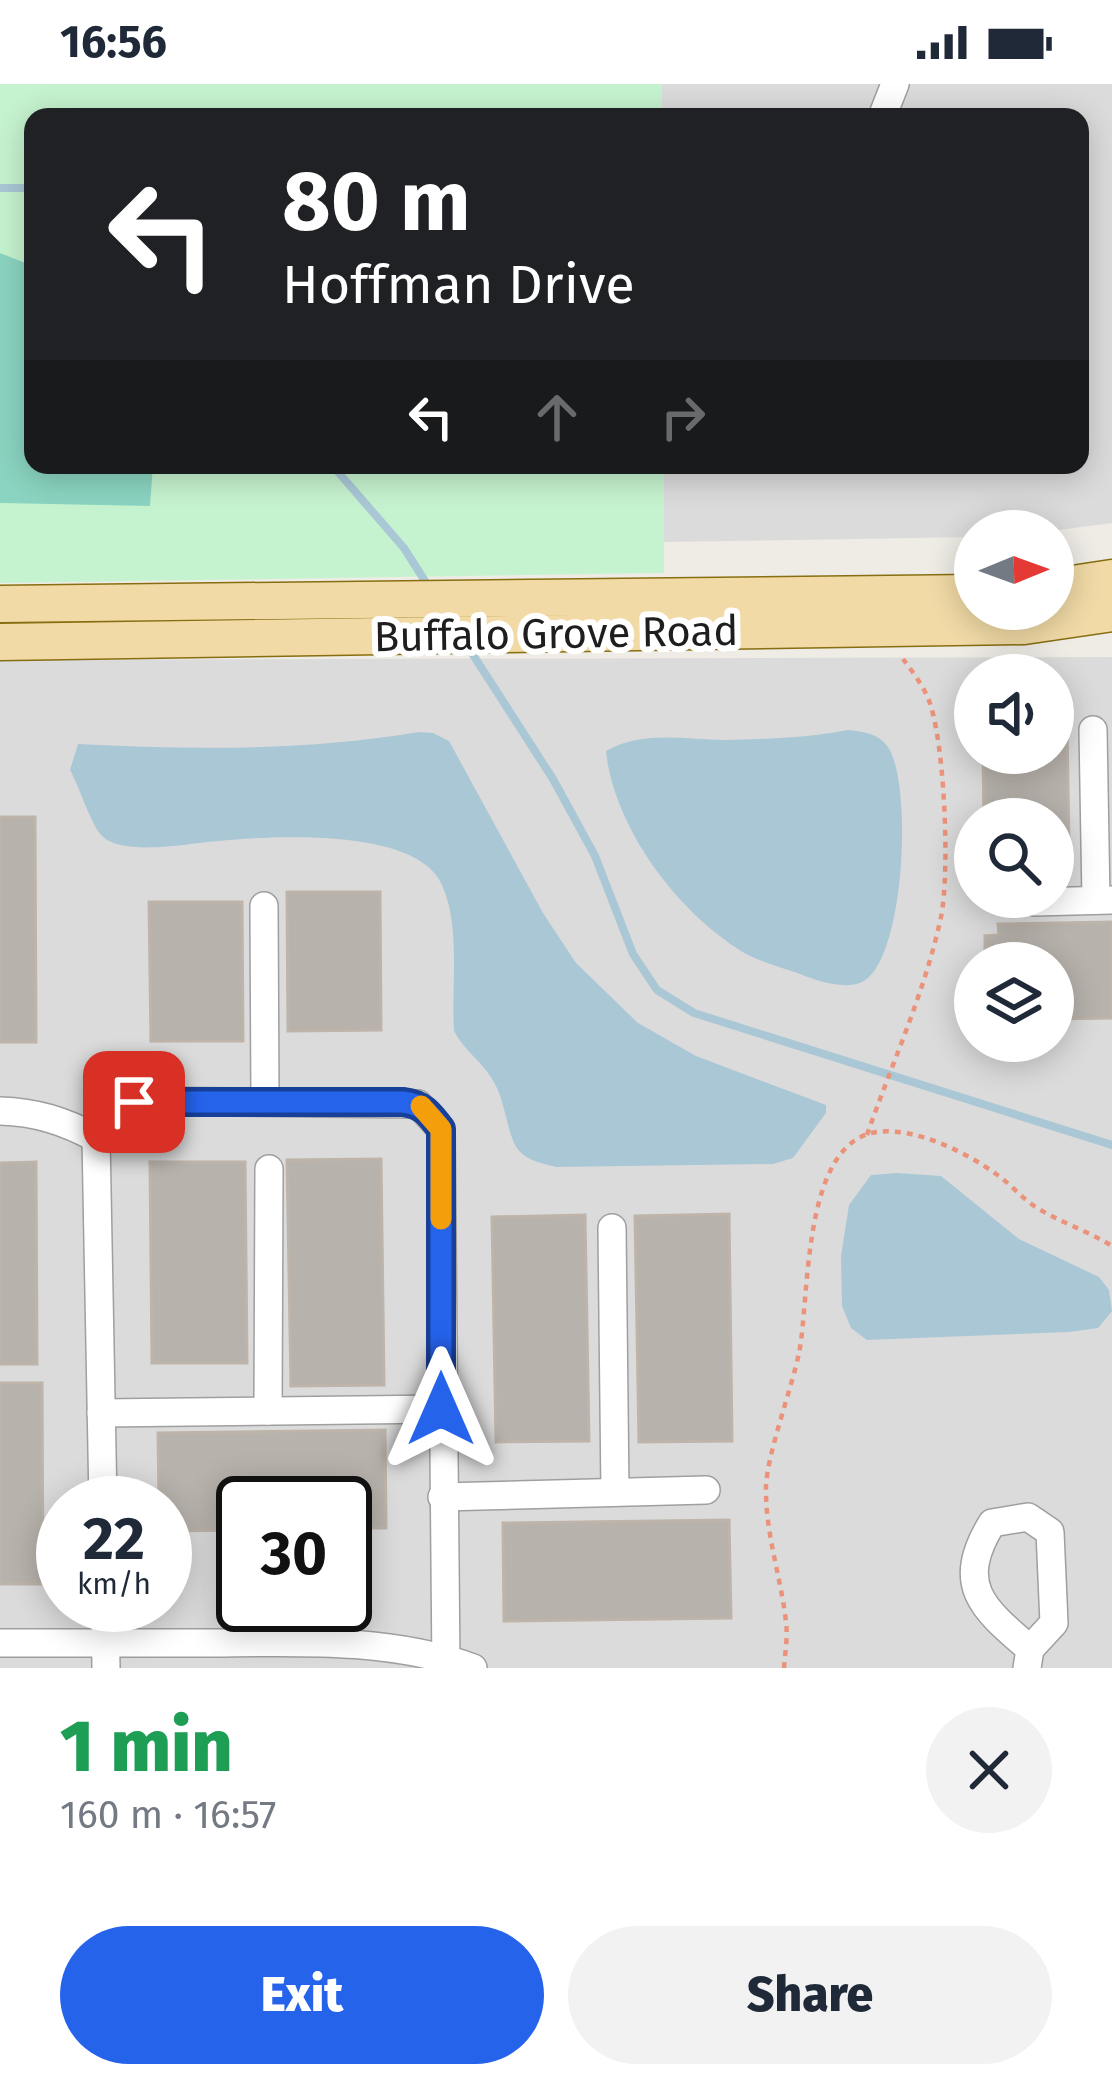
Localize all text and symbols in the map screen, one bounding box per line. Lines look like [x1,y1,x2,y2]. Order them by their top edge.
text: 16:56 [60,15,167,69]
text: 80 m [282,151,471,252]
icon: left [84,156,240,312]
text: Hoffman Drive [282,253,635,317]
icon: left [398,384,464,450]
icon: ahead [524,384,590,450]
icon: right [650,384,716,450]
north arrow [954,510,1074,630]
map controls [954,510,1074,1062]
street label: Buffalo Grove Road [373,606,739,662]
button: sound [954,654,1074,774]
button: search [954,798,1074,918]
button: layers [954,942,1074,1062]
pin [83,1051,185,1153]
icon: arrive [101,1069,167,1135]
position arrow [378,1346,504,1472]
speed limit sign: 30 [216,1476,372,1632]
text: 22 [83,1503,145,1575]
text: km/h [77,1566,151,1602]
text: 1 min [60,1704,233,1790]
button: close [926,1707,1052,1833]
text: 160 m · 16:57 [60,1792,276,1838]
button: Exit [60,1926,544,2064]
button: Share [568,1926,1052,2064]

